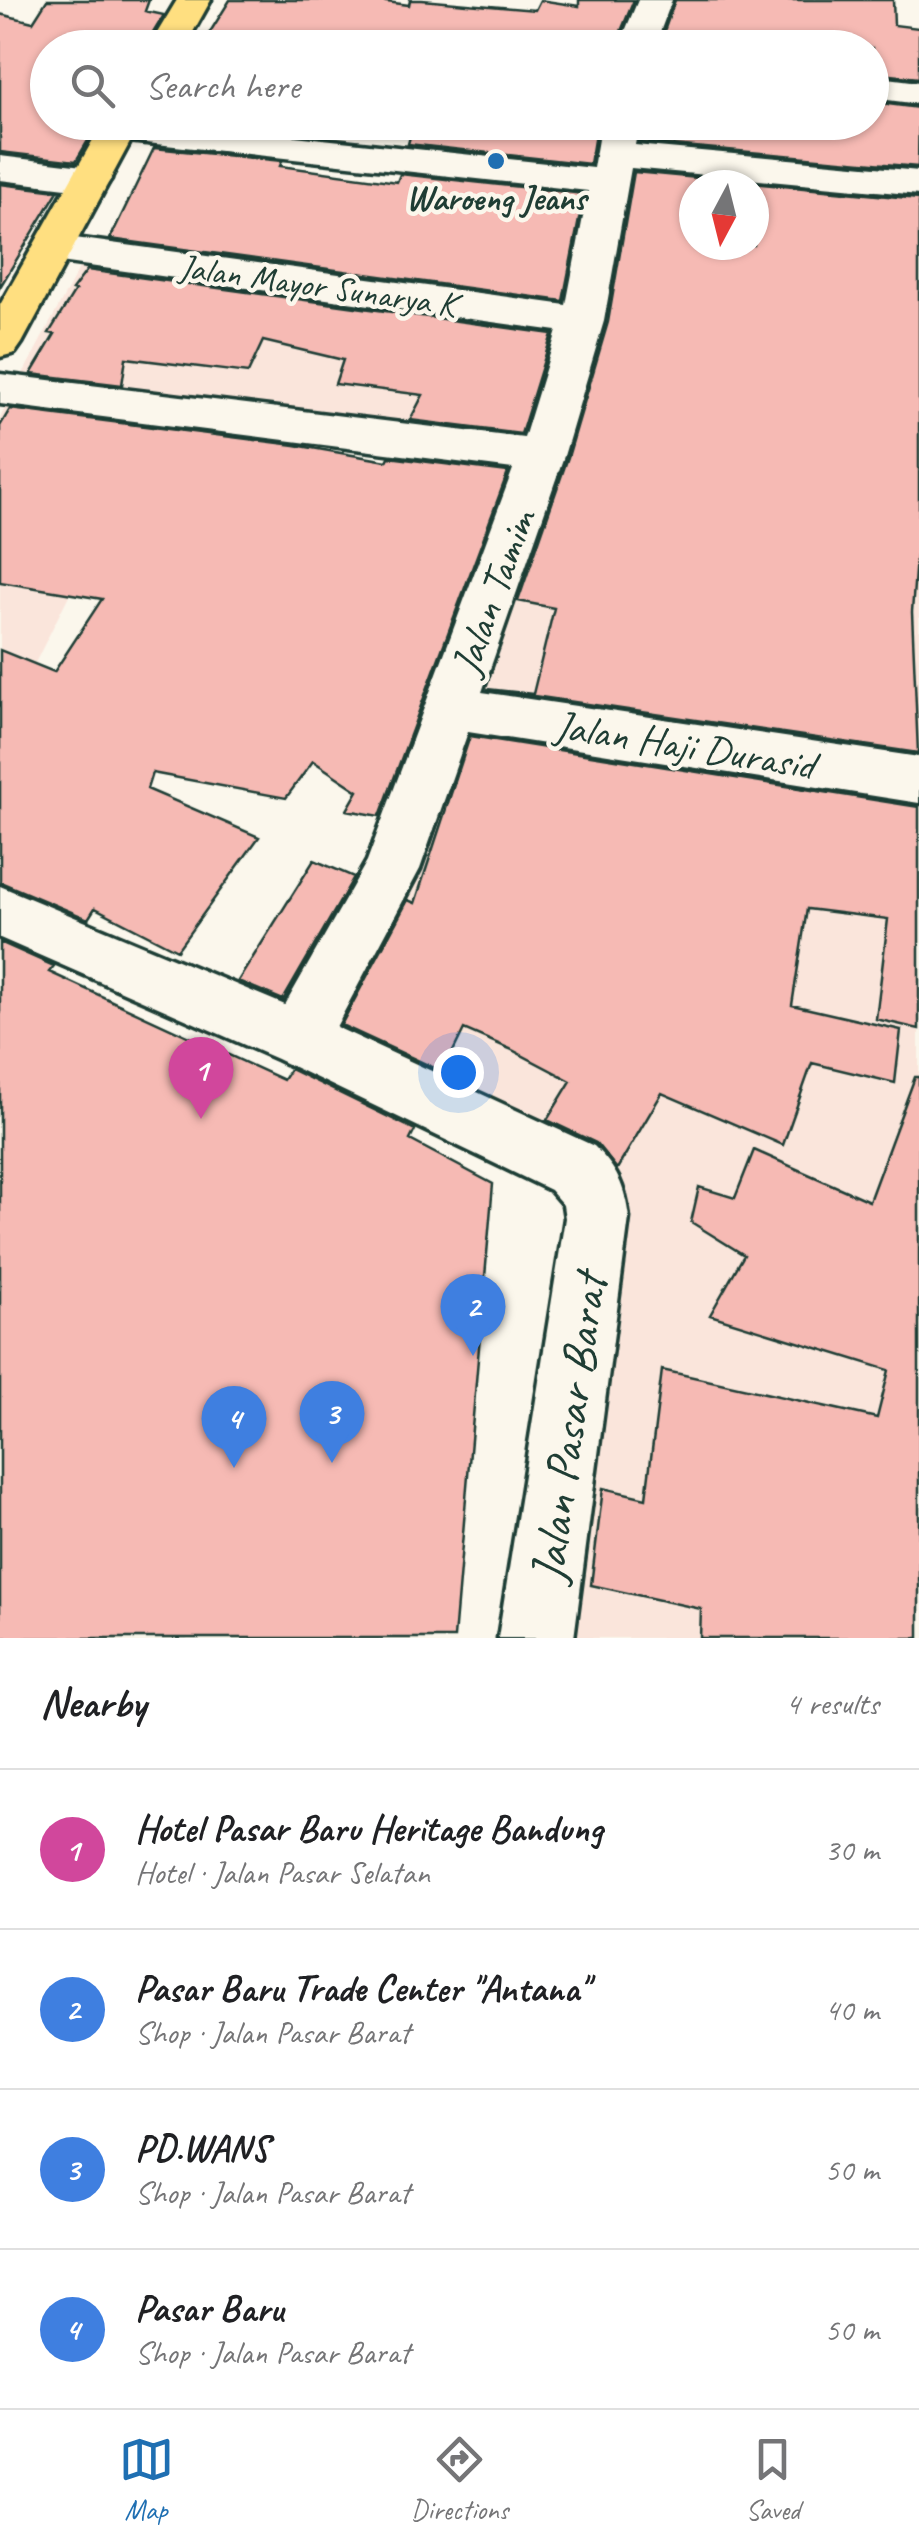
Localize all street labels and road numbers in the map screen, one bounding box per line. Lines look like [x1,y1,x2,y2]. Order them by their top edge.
street label: Jalan Mayor Sunarya K [175,244,466,328]
street label: Jalan Tamim [439,500,549,684]
street label: Jalan Haji Durasid [549,698,824,793]
street label: Jalan Pasar Barat [515,1263,622,1589]

